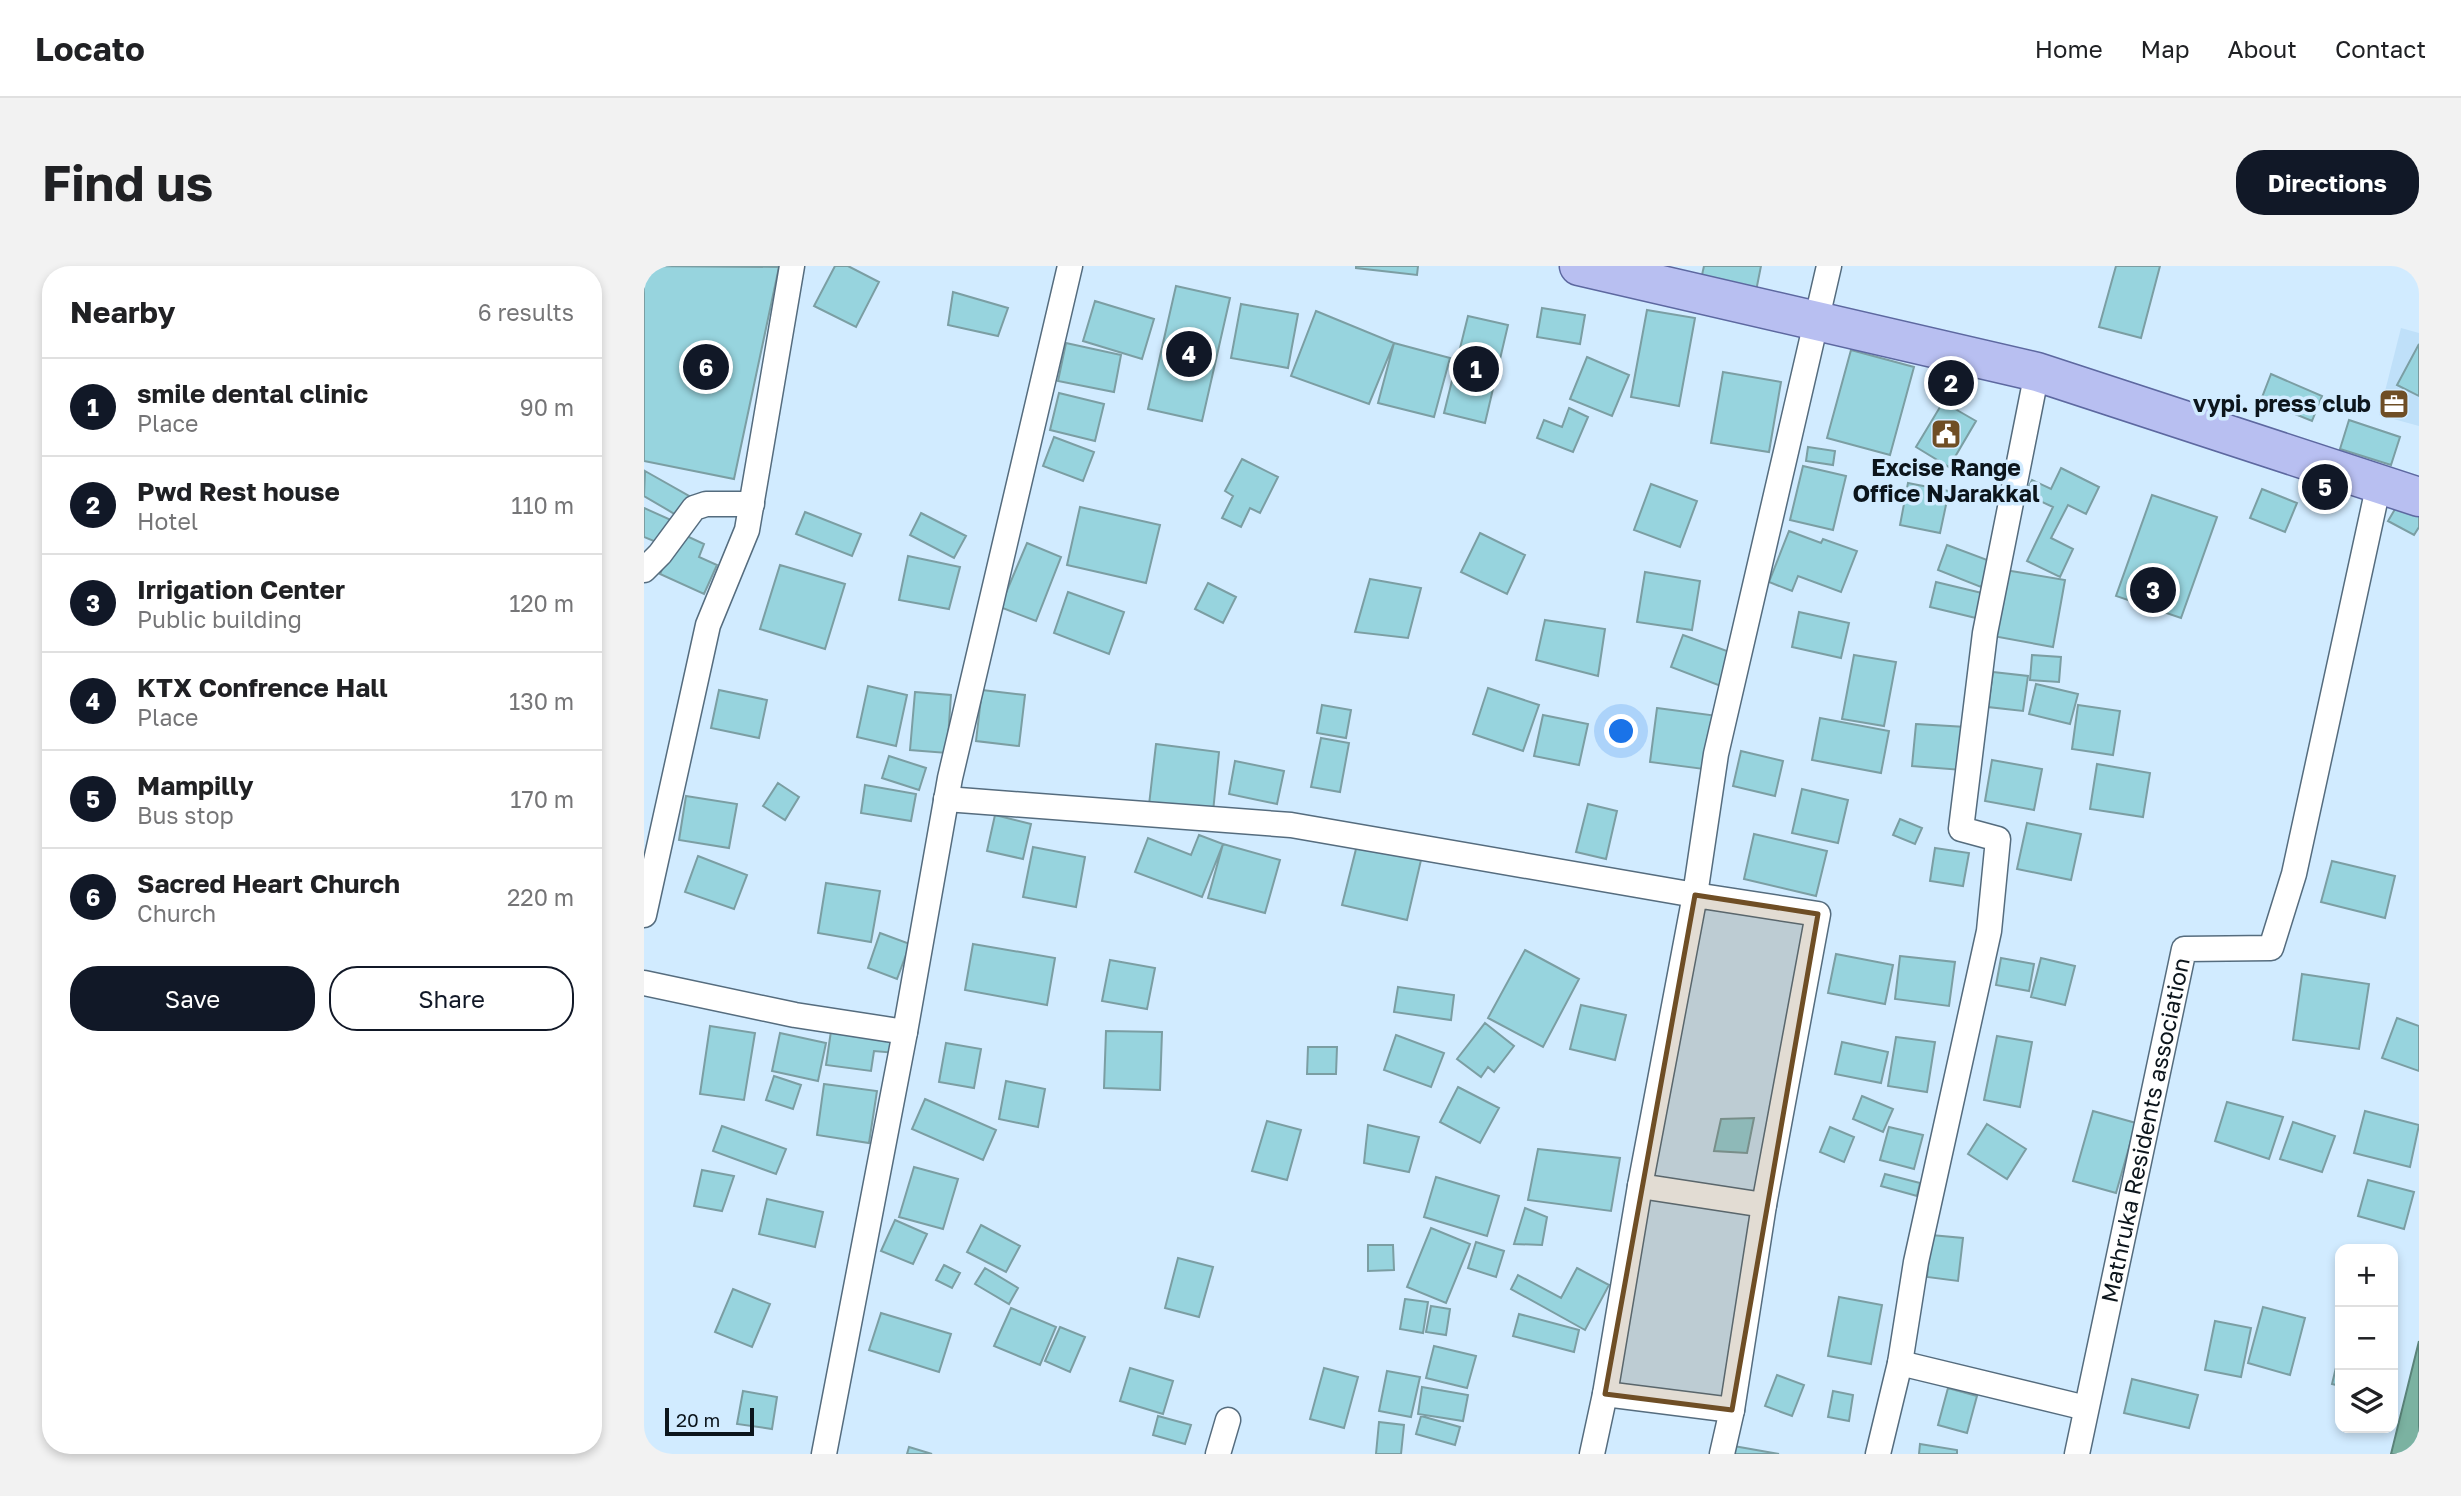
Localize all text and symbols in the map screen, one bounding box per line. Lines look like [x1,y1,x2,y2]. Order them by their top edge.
text: Locato [35,29,145,68]
text: Home [2035,34,2103,63]
text: Map [2141,34,2190,63]
text: About [2228,34,2297,63]
text: Contact [2335,34,2426,63]
button: Directions [2236,150,2419,215]
text: Find us [42,153,213,212]
text: Nearby [70,294,175,330]
text: 6 results [478,298,574,326]
pin: 4 [1166,328,1212,380]
pin: 6 [683,341,729,393]
pin: 1 [1453,343,1499,395]
pin: 2 [1928,357,1974,409]
text: smile dental clinic [137,378,368,409]
office icon: vypi. press club [2377,387,2411,421]
place label: vypi. press club [2193,389,2371,417]
text: 1 [87,393,99,421]
text: 90 m [520,393,574,421]
text: Place [137,409,198,437]
public building icon: Excise Range Office NJarakkal [1929,417,1963,451]
place label: Excise Range Office NJarakkal [1852,453,2040,507]
pin: 5 [2302,461,2348,513]
text: Pwd Rest house [137,476,340,507]
text: 2 [86,491,100,519]
text: 110 m [511,491,574,519]
text: Hotel [137,507,198,535]
pin: 3 [2130,564,2176,616]
text: Irrigation Center [137,574,345,605]
text: 3 [86,589,100,617]
text: 120 m [509,589,574,617]
text: Public building [137,605,302,633]
text: KTX Confrence Hall [137,672,388,703]
text: 4 [86,687,100,715]
text: 130 m [509,687,574,715]
text: Place [137,703,198,731]
your location [1604,714,1638,748]
text: Mampilly [137,770,254,801]
text: 5 [86,785,100,813]
text: 170 m [510,785,574,813]
text: Bus stop [137,801,234,829]
text: Sacred Heart Church [137,868,400,899]
text: 6 [86,883,100,911]
text: 220 m [507,883,574,911]
text: Church [137,899,216,927]
street label: Mathruka Residents association [2094,955,2195,1305]
button: Save [70,966,315,1031]
button: Share [329,966,574,1031]
map controls [2335,1244,2398,1433]
button: + [2335,1244,2398,1307]
button: − [2335,1307,2398,1370]
button: layers [2335,1370,2398,1433]
scale bar [665,1405,754,1437]
text: 20 m [676,1408,720,1431]

